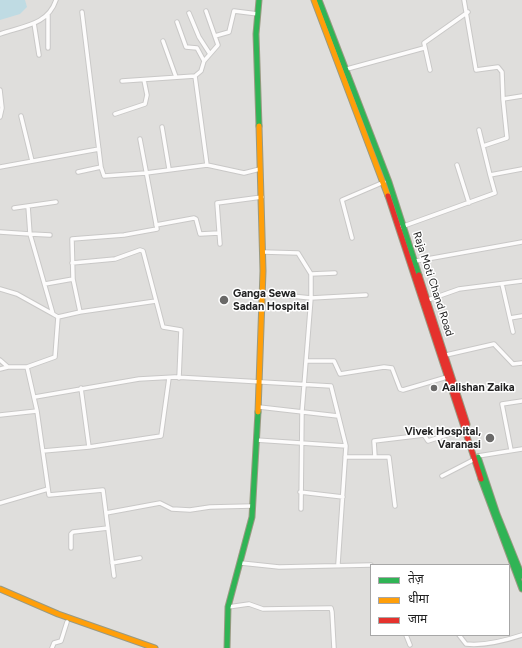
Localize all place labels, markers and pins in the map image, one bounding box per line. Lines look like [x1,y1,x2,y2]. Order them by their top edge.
place label: Ganga Sewa Sadan Hospital [233,287,309,313]
marker: Ganga Sewa Sadan Hospital [218,294,230,306]
place label: Aalishan Zaika [442,381,515,395]
marker: Aalishan Zaika [429,383,439,393]
place label: Vivek Hospital, Varanasi [405,425,481,451]
marker: Vivek Hospital, Varanasi [484,432,496,444]

